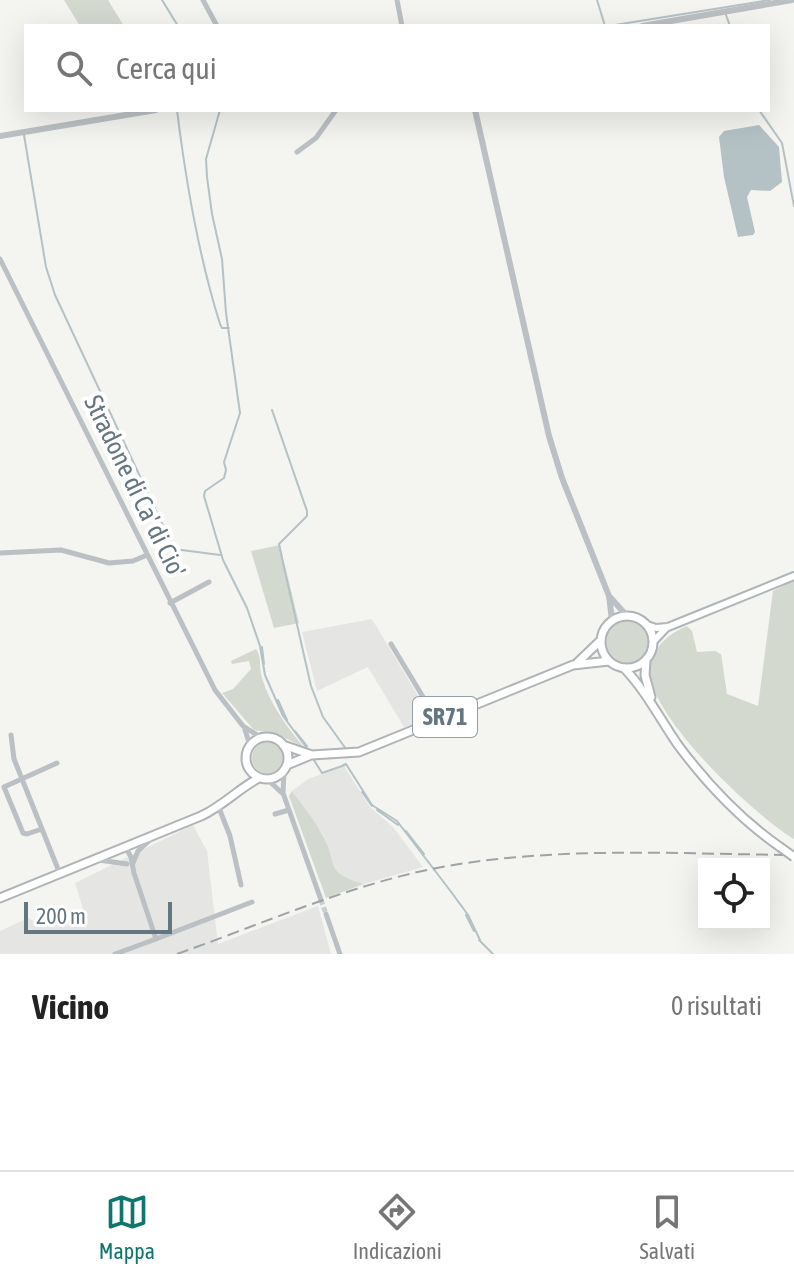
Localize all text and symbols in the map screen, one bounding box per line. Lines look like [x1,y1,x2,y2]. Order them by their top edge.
search box [24,24,770,112]
icon: search [52,46,96,90]
text: Cerca qui [116,51,217,85]
street label: Stradone di Ca' di Cio' [78,390,192,582]
road number: SR71 [413,697,477,737]
map controls [698,858,770,930]
button: locate [698,858,770,930]
scale bar [24,898,172,934]
text: 200 m [36,903,86,929]
text: Vicino [32,987,109,1026]
text: 0 risultati [671,991,762,1021]
tab: Mappa [99,1190,155,1264]
tab: Indicazioni [353,1190,442,1264]
tab: Salvati [640,1190,695,1264]

